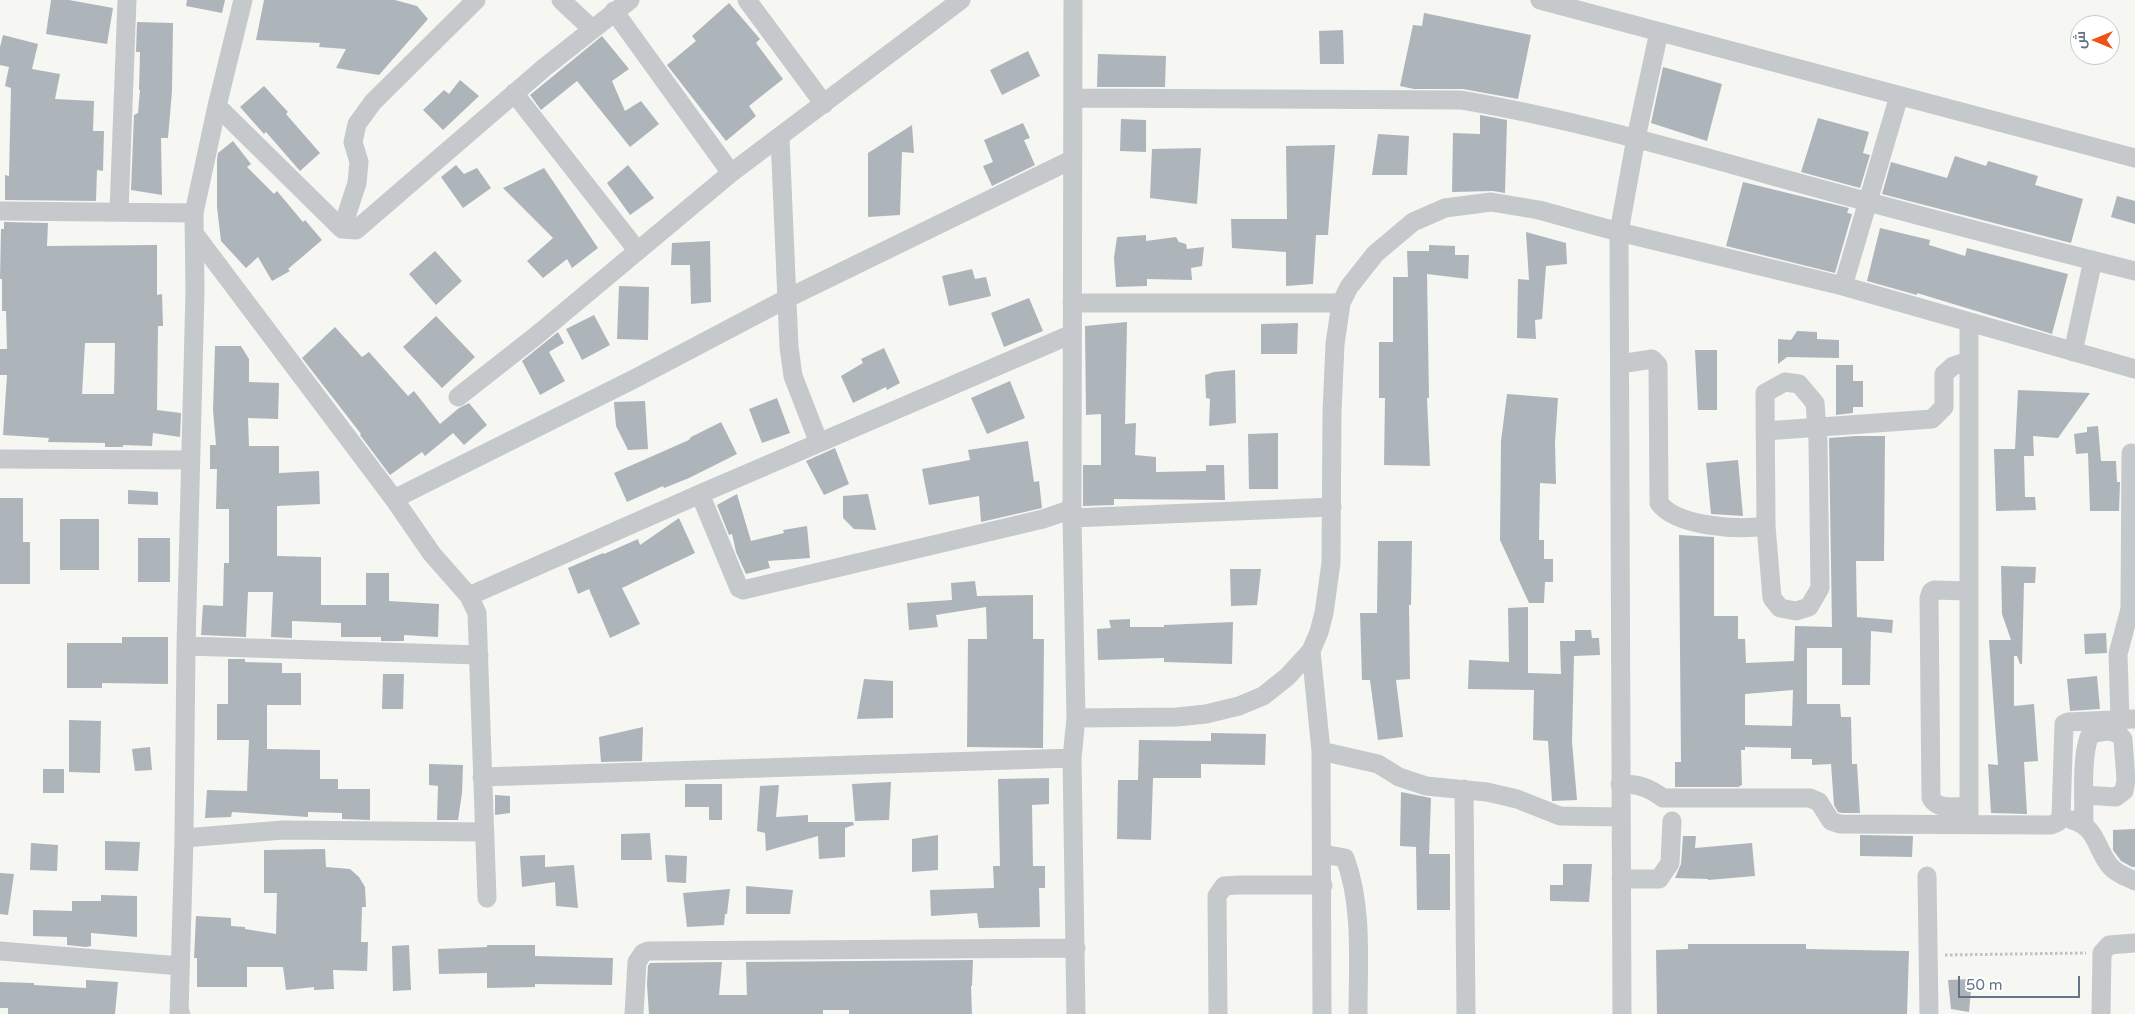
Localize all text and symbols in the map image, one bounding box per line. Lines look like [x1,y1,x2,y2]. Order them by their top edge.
north arrow [2070,15,2120,65]
text: ش [2072,31,2089,49]
scale bar [1960,966,2082,998]
text: 50 m [1966,976,2003,994]

